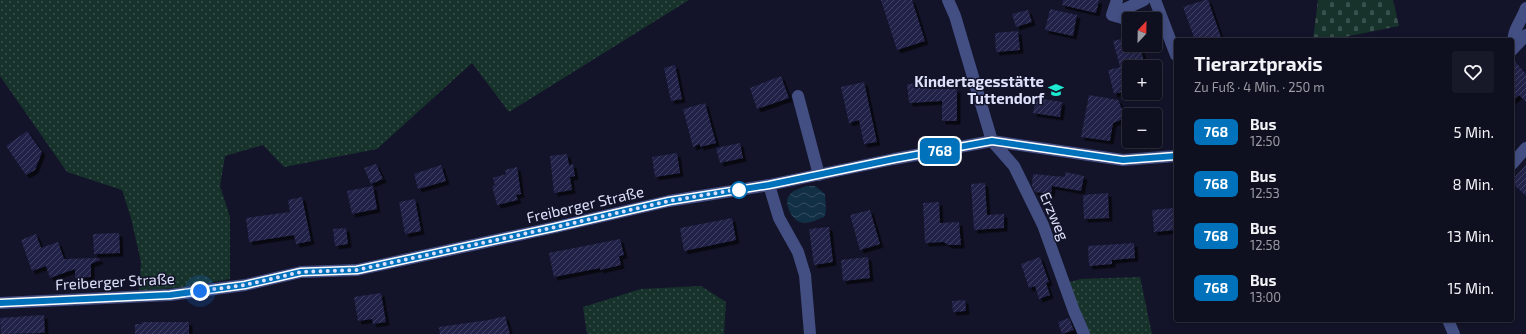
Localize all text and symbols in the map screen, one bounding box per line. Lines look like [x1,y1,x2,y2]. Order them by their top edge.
north arrow [1122,12,1162,52]
map controls [1122,12,1162,148]
button: heart [1452,51,1494,93]
text: Tierarztpraxis [1194,52,1323,75]
button: + [1122,60,1162,100]
place label: Kindertagesstätte Tuttendorf [914,72,1045,107]
text: Zu Fuß · 4 Min. · 250 m [1194,79,1325,95]
school or university icon: Kindertagesstätte Tuttendorf [1047,81,1065,99]
button: − [1122,108,1162,148]
text: Bus [1250,115,1276,133]
text: 768 [1204,123,1228,140]
text: 5 Min. [1454,123,1494,141]
text: 12:50 [1250,133,1280,149]
line badge: 768 [917,138,963,164]
text: 768 [928,142,952,159]
text: Bus [1250,167,1276,185]
text: 768 [1204,175,1228,192]
text: 8 Min. [1453,175,1494,193]
unlabelled marker [730,181,748,199]
street label: Freiberger Straße [525,182,645,226]
text: 12:53 [1250,185,1280,201]
street label: Erzweg [1037,189,1073,243]
text: Bus [1250,219,1276,237]
text: 768 [1204,227,1228,244]
text: 13 Min. [1447,227,1494,245]
text: 12:58 [1250,237,1280,253]
street label: Freiberger Straße [55,269,175,293]
text: Bus [1250,271,1276,289]
text: 768 [1204,279,1228,296]
text: 15 Min. [1448,279,1494,297]
your location [190,281,210,301]
text: 13:00 [1250,289,1281,305]

